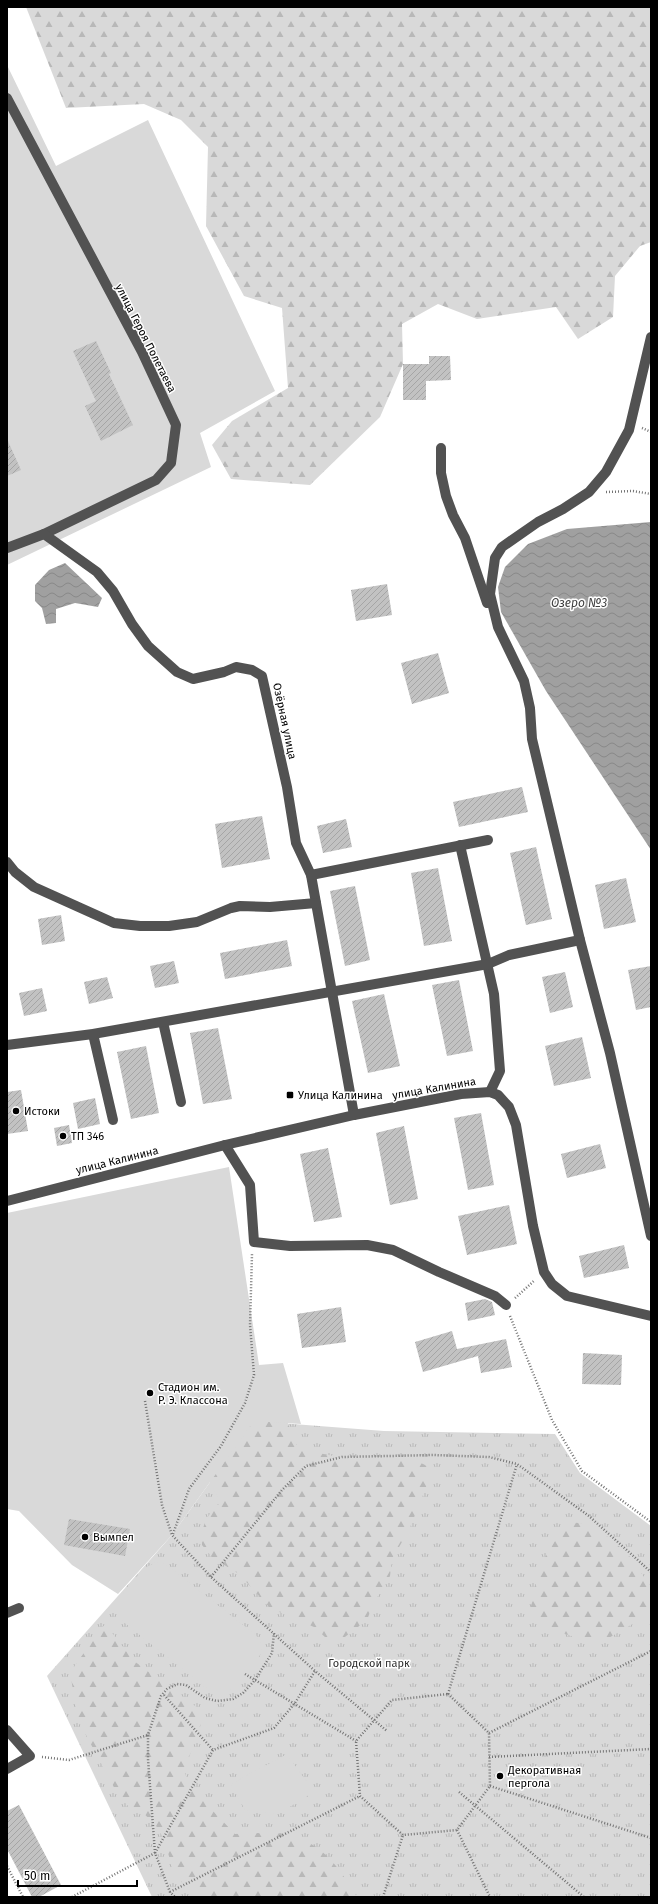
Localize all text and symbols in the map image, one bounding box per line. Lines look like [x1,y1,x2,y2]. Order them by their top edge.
street label: улица Героя Полетаева [112,282,179,395]
water label: Озеро №3 [551,596,607,610]
street label: Озёрная улица [270,682,299,760]
street label: улица Калинина [391,1075,477,1102]
place label: Улица Калинина [298,1089,383,1102]
marker: Улица Калинина [285,1090,295,1100]
place label: Истоки [24,1105,60,1118]
marker: Истоки [11,1106,21,1116]
place label: ТП 346 [71,1130,104,1143]
marker: ТП 346 [58,1131,68,1141]
street label: улица Калинина [75,1144,160,1177]
place label: Стадион им. Р. Э. Классона [158,1381,228,1407]
marker: Стадион им. Р. Э. Классона [145,1388,155,1398]
place label: Вымпел [93,1531,134,1544]
marker: Вымпел [80,1532,90,1542]
park label: Городской парк [328,1657,410,1670]
place label: Декоративная пергола [507,1764,581,1790]
marker: Декоративная пергола [495,1771,505,1781]
scale bar [18,1862,137,1888]
text: 50 m [24,1869,50,1883]

